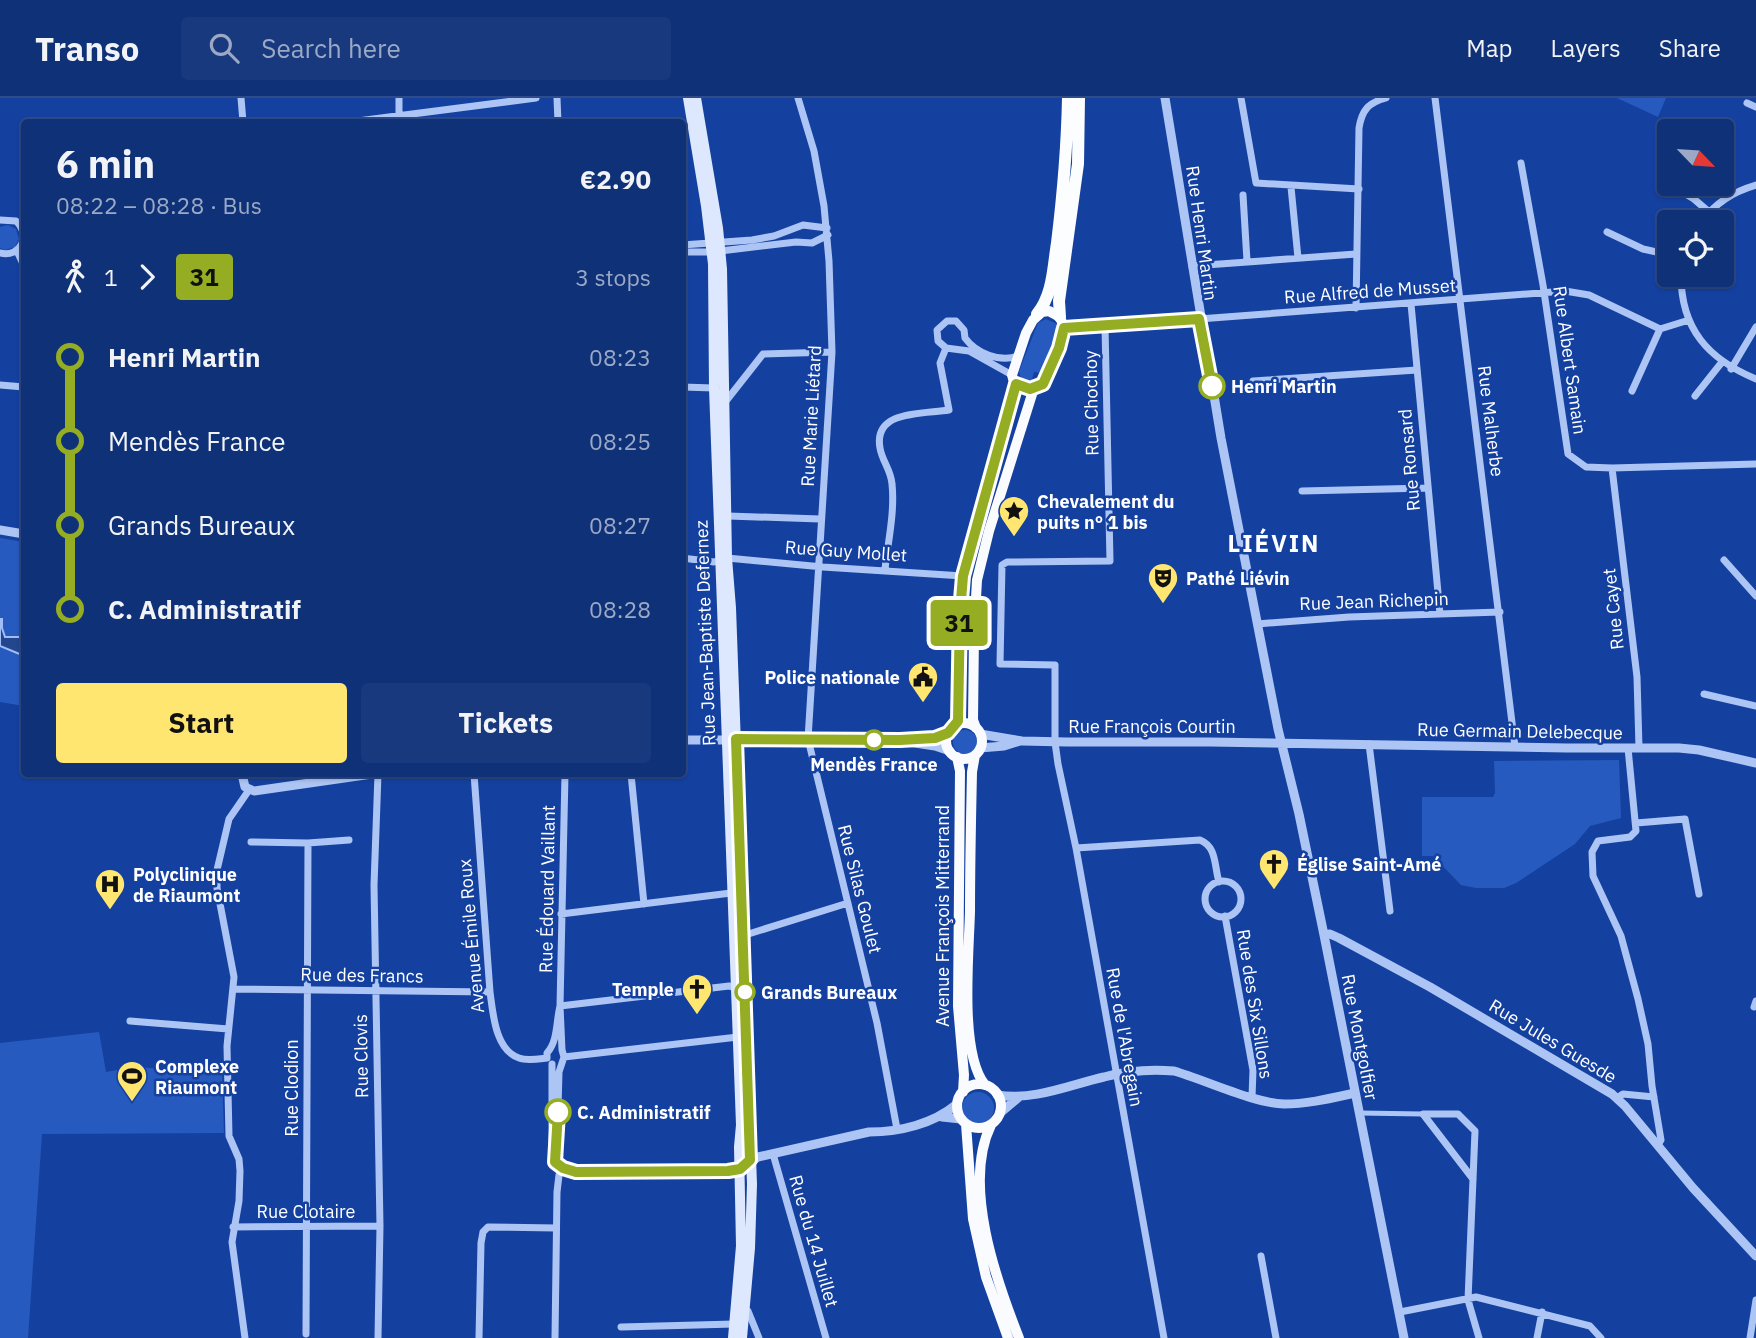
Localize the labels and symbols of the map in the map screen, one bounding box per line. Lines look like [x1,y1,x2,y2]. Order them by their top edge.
north arrow [1657,119,1734,196]
street label: Rue Henri Martin [1181,164,1223,302]
street label: Rue Alfred de Musset [1283,274,1457,308]
street label: Rue Albert Samain [1548,284,1592,436]
street label: Rue Marie Liétard [796,345,826,487]
street label: Rue Chochoy [1079,350,1103,456]
street label: Rue Malherbe [1473,364,1509,478]
marker: Henri Martin [1199,373,1225,399]
place label: Henri Martin [1231,375,1337,398]
street label: Rue Ronsard [1393,408,1425,512]
place label: Chevalement du puits n° 1 bis [1037,490,1174,534]
place icon: Chevalement du puits n° 1 bis [997,494,1031,538]
street label: Rue Jean-Baptiste Defernez [690,520,720,746]
district label: LIÉVIN [1228,527,1321,559]
street label: Rue Guy Mollet [784,535,908,567]
theatre icon: Pathé Liévin [1146,561,1180,605]
place label: Pathé Liévin [1186,567,1290,590]
street label: Rue Cayet [1597,567,1629,651]
street label: Rue Jean Richepin [1299,587,1449,615]
line badge: 31 [928,600,990,646]
public building icon: Police nationale [906,660,940,704]
place label: Police nationale [765,666,900,689]
street label: Rue François Courtin [1068,715,1236,738]
street label: Rue Germain Delebecque [1417,718,1623,744]
marker: Mendès France [864,730,884,750]
place label: Mendès France [810,753,938,776]
street label: Rue Édouard Vaillant [534,805,560,973]
street label: Avenue François Mitterrand [931,805,954,1027]
street label: Rue Silas Goulet [833,822,887,956]
church icon: Église Saint-Amé [1257,847,1291,891]
place label: Église Saint-Amé [1297,852,1441,876]
street label: Avenue Émile Roux [453,858,489,1014]
place label: Polyclinique de Riaumont [133,863,241,907]
hospital icon: Polyclinique de Riaumont [93,867,127,911]
street label: Rue des Six Sillons [1232,927,1278,1081]
street label: Rue des Francs [300,962,424,988]
street label: Rue de l'Abregain [1101,966,1149,1108]
church icon: Temple [680,972,714,1016]
street label: Rue Montgolfier [1336,972,1384,1102]
place label: Temple [612,978,674,1001]
place label: Grands Bureaux [761,981,897,1004]
marker: Grands Bureaux [735,982,755,1002]
street label: Rue Jules Guesde [1485,994,1621,1088]
street label: Rue Clovis [349,1014,373,1098]
street label: Rue Clodion [280,1039,303,1137]
place label: Complexe Riaumont [155,1055,239,1099]
sports icon: Complexe Riaumont [115,1059,149,1103]
marker: C. Administratif [545,1099,571,1125]
place label: C. Administratif [577,1101,711,1124]
street label: Rue du 14 Juillet [784,1172,844,1310]
street label: Rue Clotaire [257,1200,356,1223]

